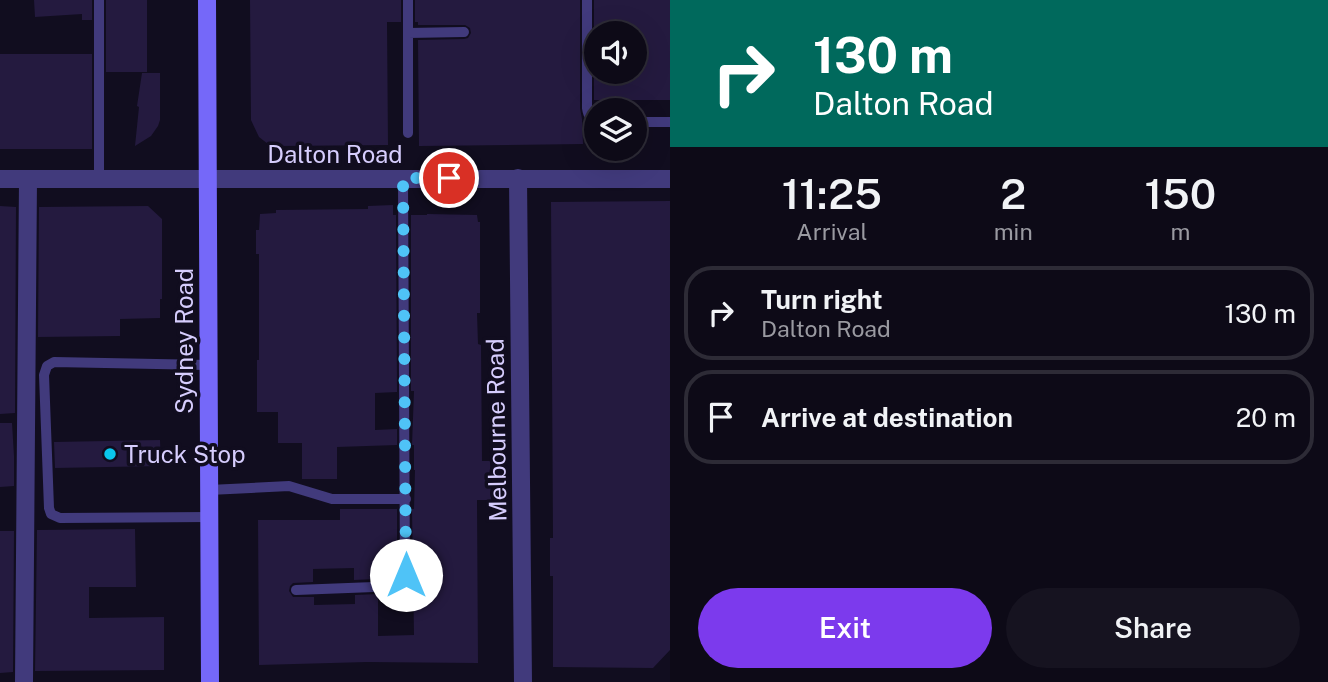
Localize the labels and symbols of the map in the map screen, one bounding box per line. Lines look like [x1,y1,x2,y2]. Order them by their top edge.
street label: Dalton Road [267,140,403,168]
pin [419,148,479,208]
street label: Sydney Road [170,268,198,414]
street label: Melbourne Road [480,338,512,522]
place label: Truck Stop [124,440,245,468]
marker: Truck Stop [102,446,118,462]
position arrow [369,538,443,612]

